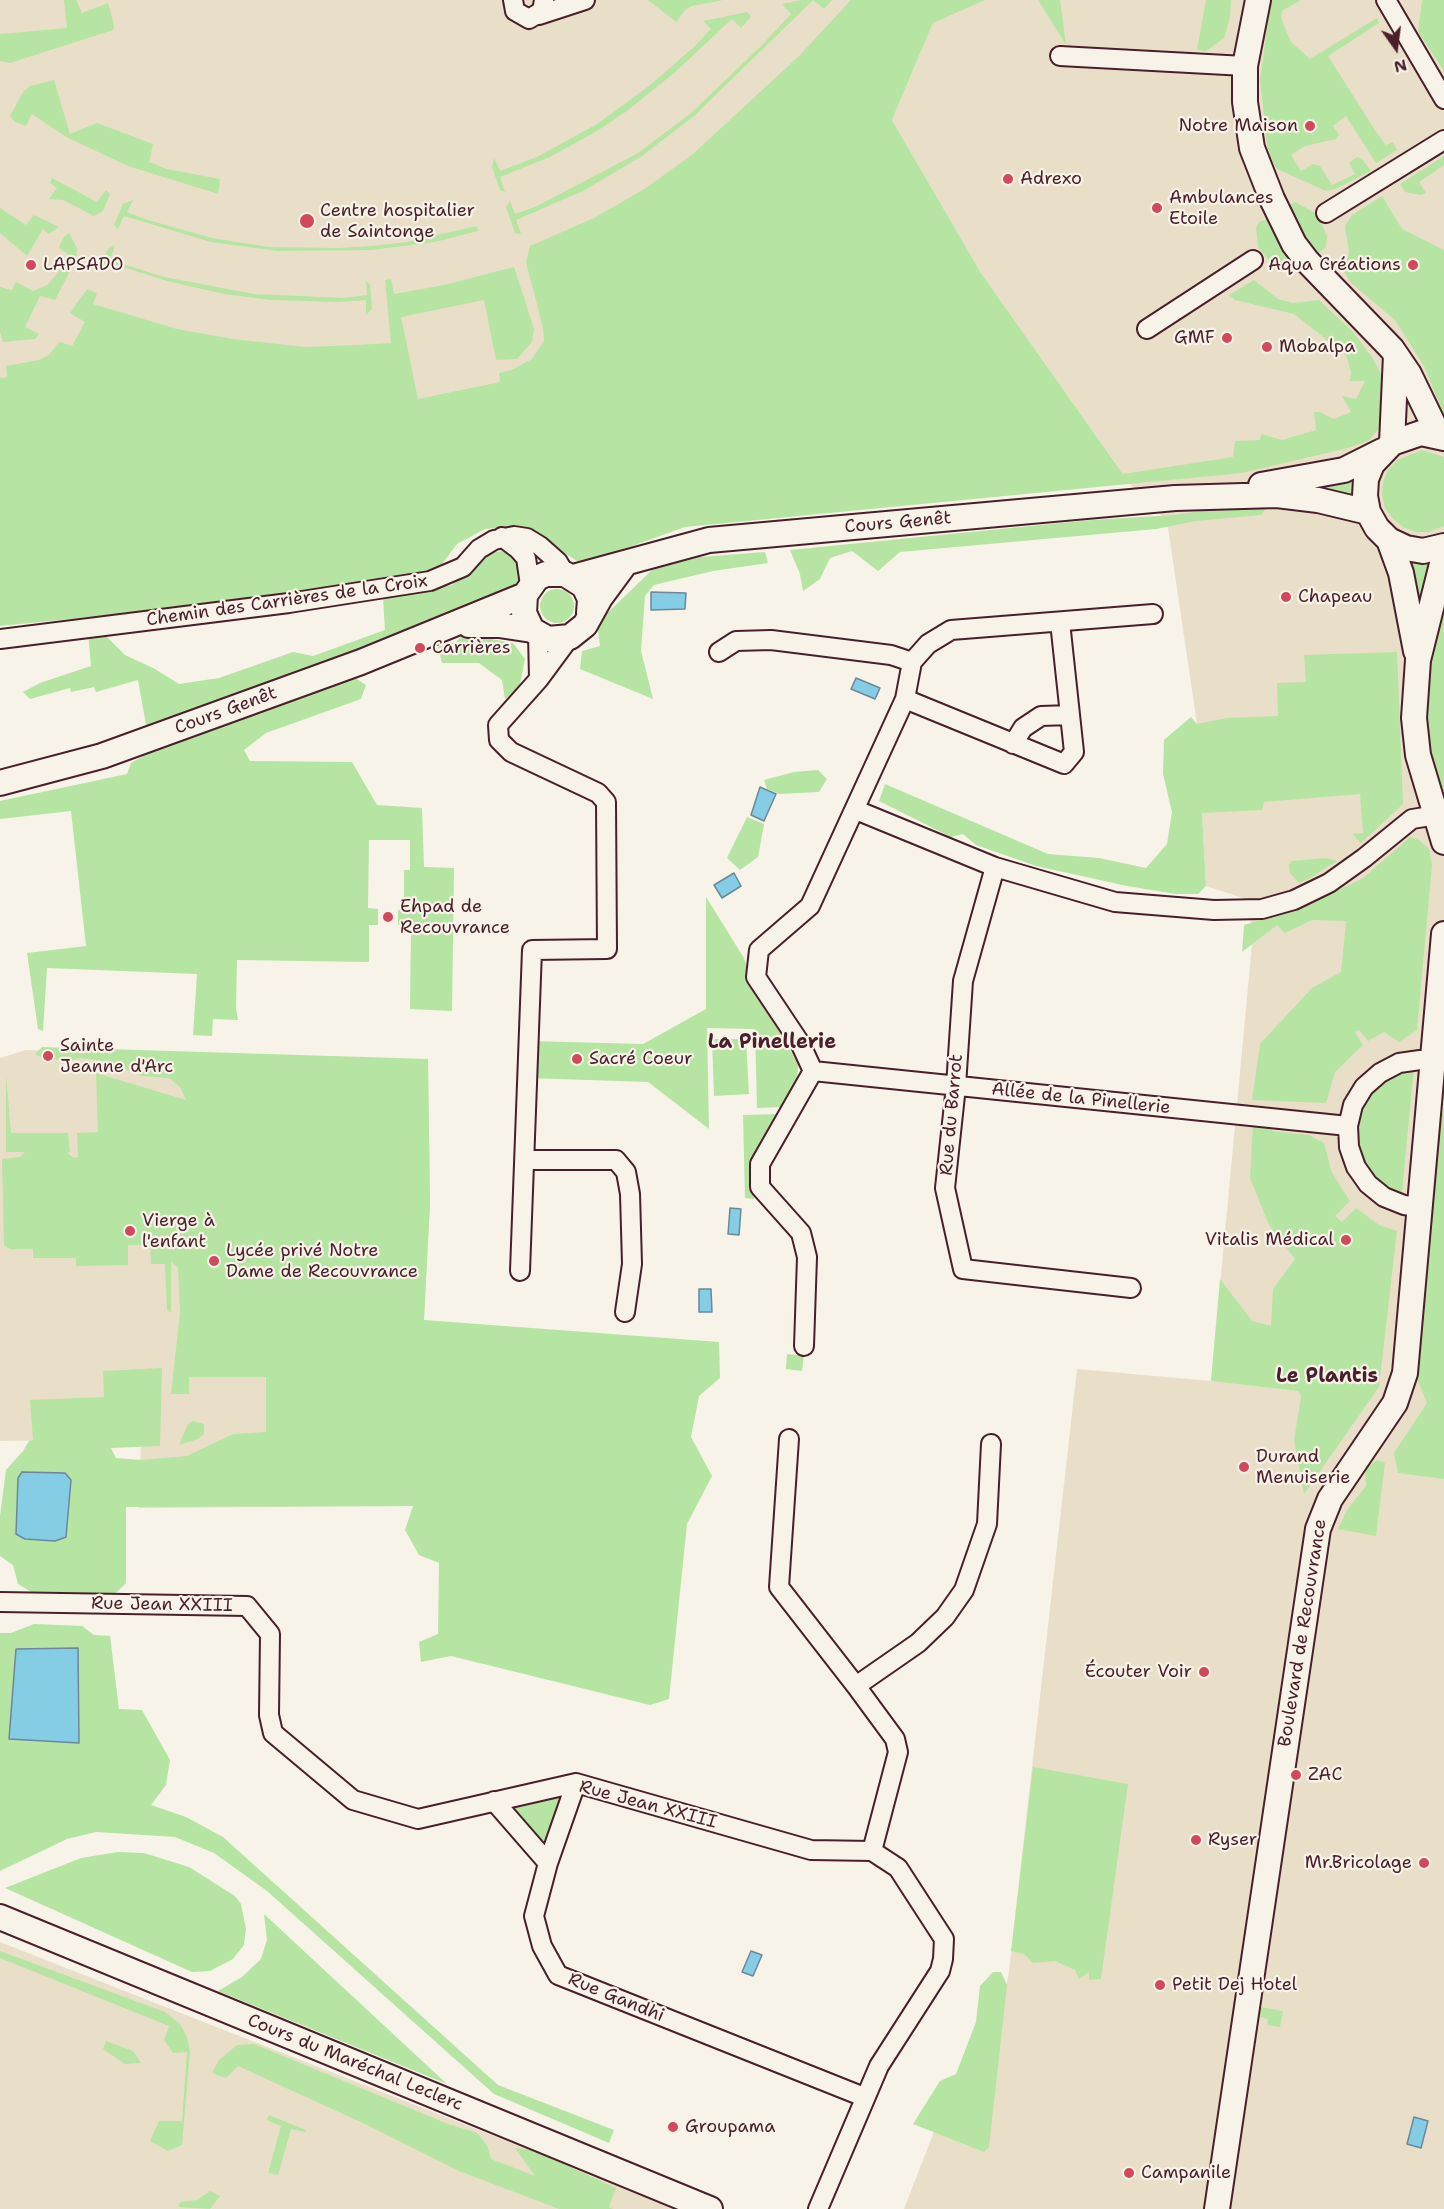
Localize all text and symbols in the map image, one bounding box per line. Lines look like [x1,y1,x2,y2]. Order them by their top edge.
north arrow [1366,18,1426,78]
text: N [1392,54,1409,78]
place label: Notre Maison [1179,115,1298,137]
marker: Notre Maison [1303,119,1317,133]
place label: Adrexo [1020,168,1082,190]
marker: Adrexo [1001,172,1015,186]
place label: Ambulances Etoile [1169,187,1274,230]
place label: Centre hospitalier de Saintonge [320,200,475,242]
marker: Ambulances Etoile [1150,201,1164,215]
marker: Centre hospitalier de Saintonge [298,212,316,230]
place label: LAPSADO [43,254,123,276]
place label: Aqua Créations [1268,254,1401,276]
marker: LAPSADO [24,258,38,272]
marker: Aqua Créations [1406,258,1420,272]
place label: GMF [1174,327,1215,349]
marker: GMF [1220,331,1234,345]
place label: Mobalpa [1279,336,1355,358]
marker: Mobalpa [1260,340,1274,354]
street label: Cours Genêt [844,508,952,538]
street label: Chemin des Carrières de la Croix [145,571,429,631]
place label: Chapeau [1298,586,1372,608]
marker: Chapeau [1279,590,1293,604]
place label: Carrières [432,637,511,659]
marker: Carrières [413,641,427,655]
street label: Cours Genêt [172,683,280,739]
place label: Ehpad de Recouvrance [400,896,510,938]
marker: Ehpad de Recouvrance [381,910,395,924]
district label: La Pinellerie [708,1031,836,1055]
place label: Sainte Jeanne d'Arc [60,1035,173,1078]
place label: Sacré Coeur [589,1048,693,1070]
marker: Sainte Jeanne d'Arc [41,1049,55,1063]
marker: Sacré Coeur [570,1052,584,1066]
street label: Rue du Barrot [936,1053,968,1177]
street label: Allée de la Pinellerie [990,1079,1172,1119]
place label: Vierge à l'enfant [142,1210,215,1252]
marker: Vierge à l'enfant [123,1224,137,1238]
place label: Vitalis Médical [1205,1229,1334,1251]
marker: Vitalis Médical [1339,1233,1353,1247]
place label: Lycée privé Notre Dame de Recouvrance [226,1240,418,1282]
marker: Lycée privé Notre Dame de Recouvrance [207,1254,221,1268]
district label: Le Plantis [1276,1365,1378,1389]
place label: Durand Menuiserie [1256,1446,1350,1488]
marker: Durand Menuiserie [1237,1460,1251,1474]
street label: Boulevard de Recouvrance [1274,1518,1332,1748]
street label: Rue Jean XXIII [91,1593,233,1617]
place label: Écouter Voir [1085,1661,1192,1683]
marker: Écouter Voir [1197,1665,1211,1679]
place label: ZAC [1308,1764,1342,1786]
marker: ZAC [1289,1768,1303,1782]
street label: Rue Jean XXIII [577,1776,719,1834]
place label: Ryser [1208,1829,1257,1851]
marker: Ryser [1189,1833,1203,1847]
place label: Mr.Bricolage [1305,1852,1412,1874]
marker: Mr.Bricolage [1417,1856,1431,1870]
street label: Rue Gandhi [565,1969,667,2027]
place label: Petit Dej Hotel [1172,1974,1297,1996]
marker: Petit Dej Hotel [1153,1978,1167,1992]
street label: Cours du Maréchal Leclerc [244,2010,466,2116]
place label: Groupama [685,2116,775,2138]
marker: Groupama [666,2120,680,2134]
place label: Campanile [1141,2162,1231,2184]
marker: Campanile [1122,2166,1136,2180]

